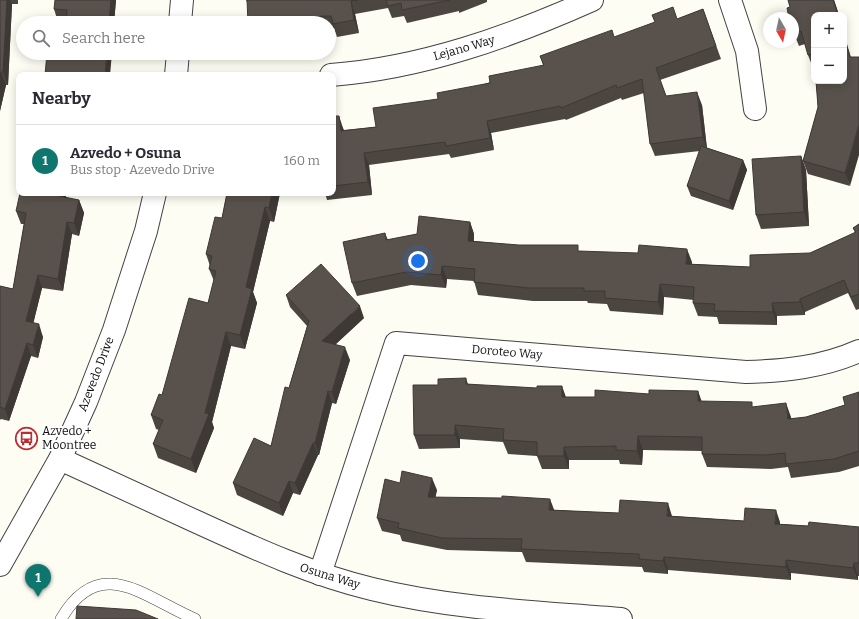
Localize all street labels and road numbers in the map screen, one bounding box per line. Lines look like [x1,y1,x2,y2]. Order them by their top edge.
street label: Lejano Way [432,32,497,63]
street label: Azevedo Drive [75,335,117,413]
street label: Doroteo Way [471,342,544,362]
street label: Osuna Way [298,560,363,592]

